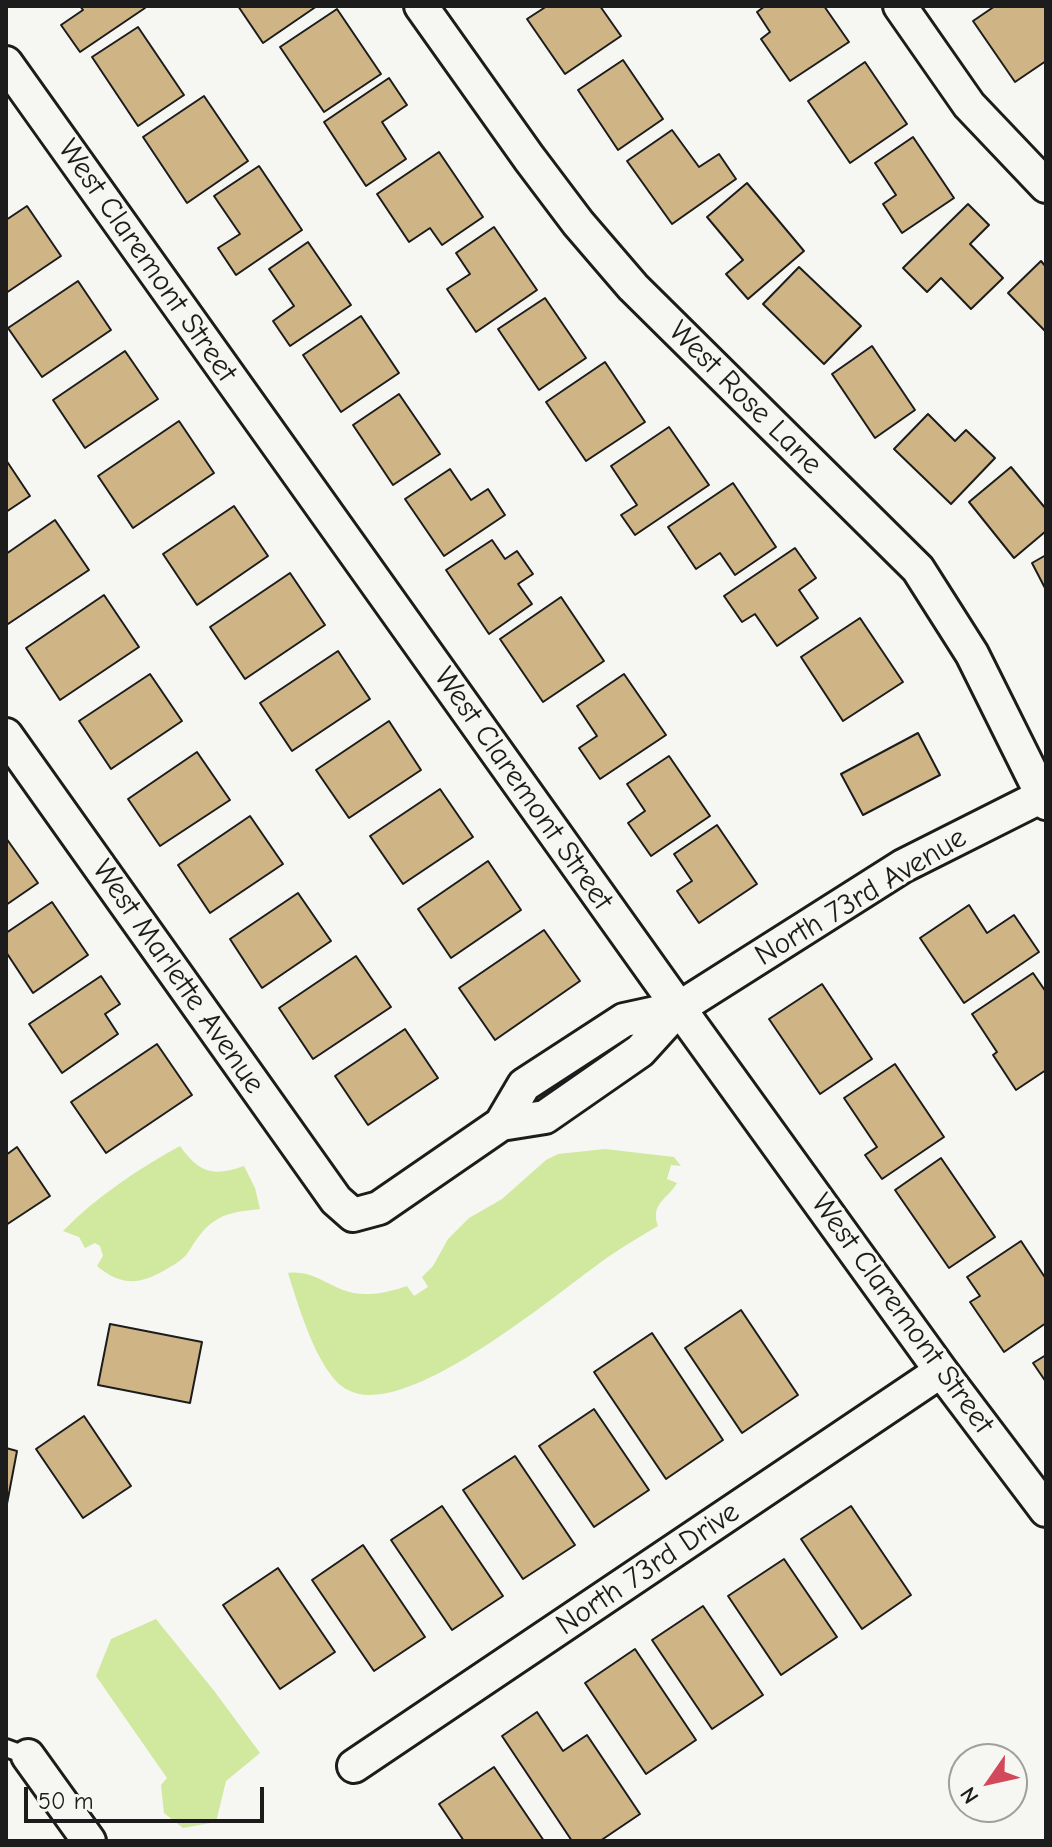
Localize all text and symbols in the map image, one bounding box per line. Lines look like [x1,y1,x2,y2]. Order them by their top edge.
street label: West Claremont Street [50,133,244,389]
street label: West Rose Lane [661,314,829,482]
street label: West Claremont Street [426,661,620,917]
street label: North 73rd Avenue [749,820,973,974]
street label: West Marlette Avenue [84,853,272,1101]
street label: West Claremont Street [803,1187,1001,1441]
street label: North 73rd Drive [550,1495,746,1643]
north arrow [948,1743,1028,1823]
scale bar [28,1771,268,1821]
text: N [955,1782,985,1809]
text: 50 m [38,1787,94,1815]

